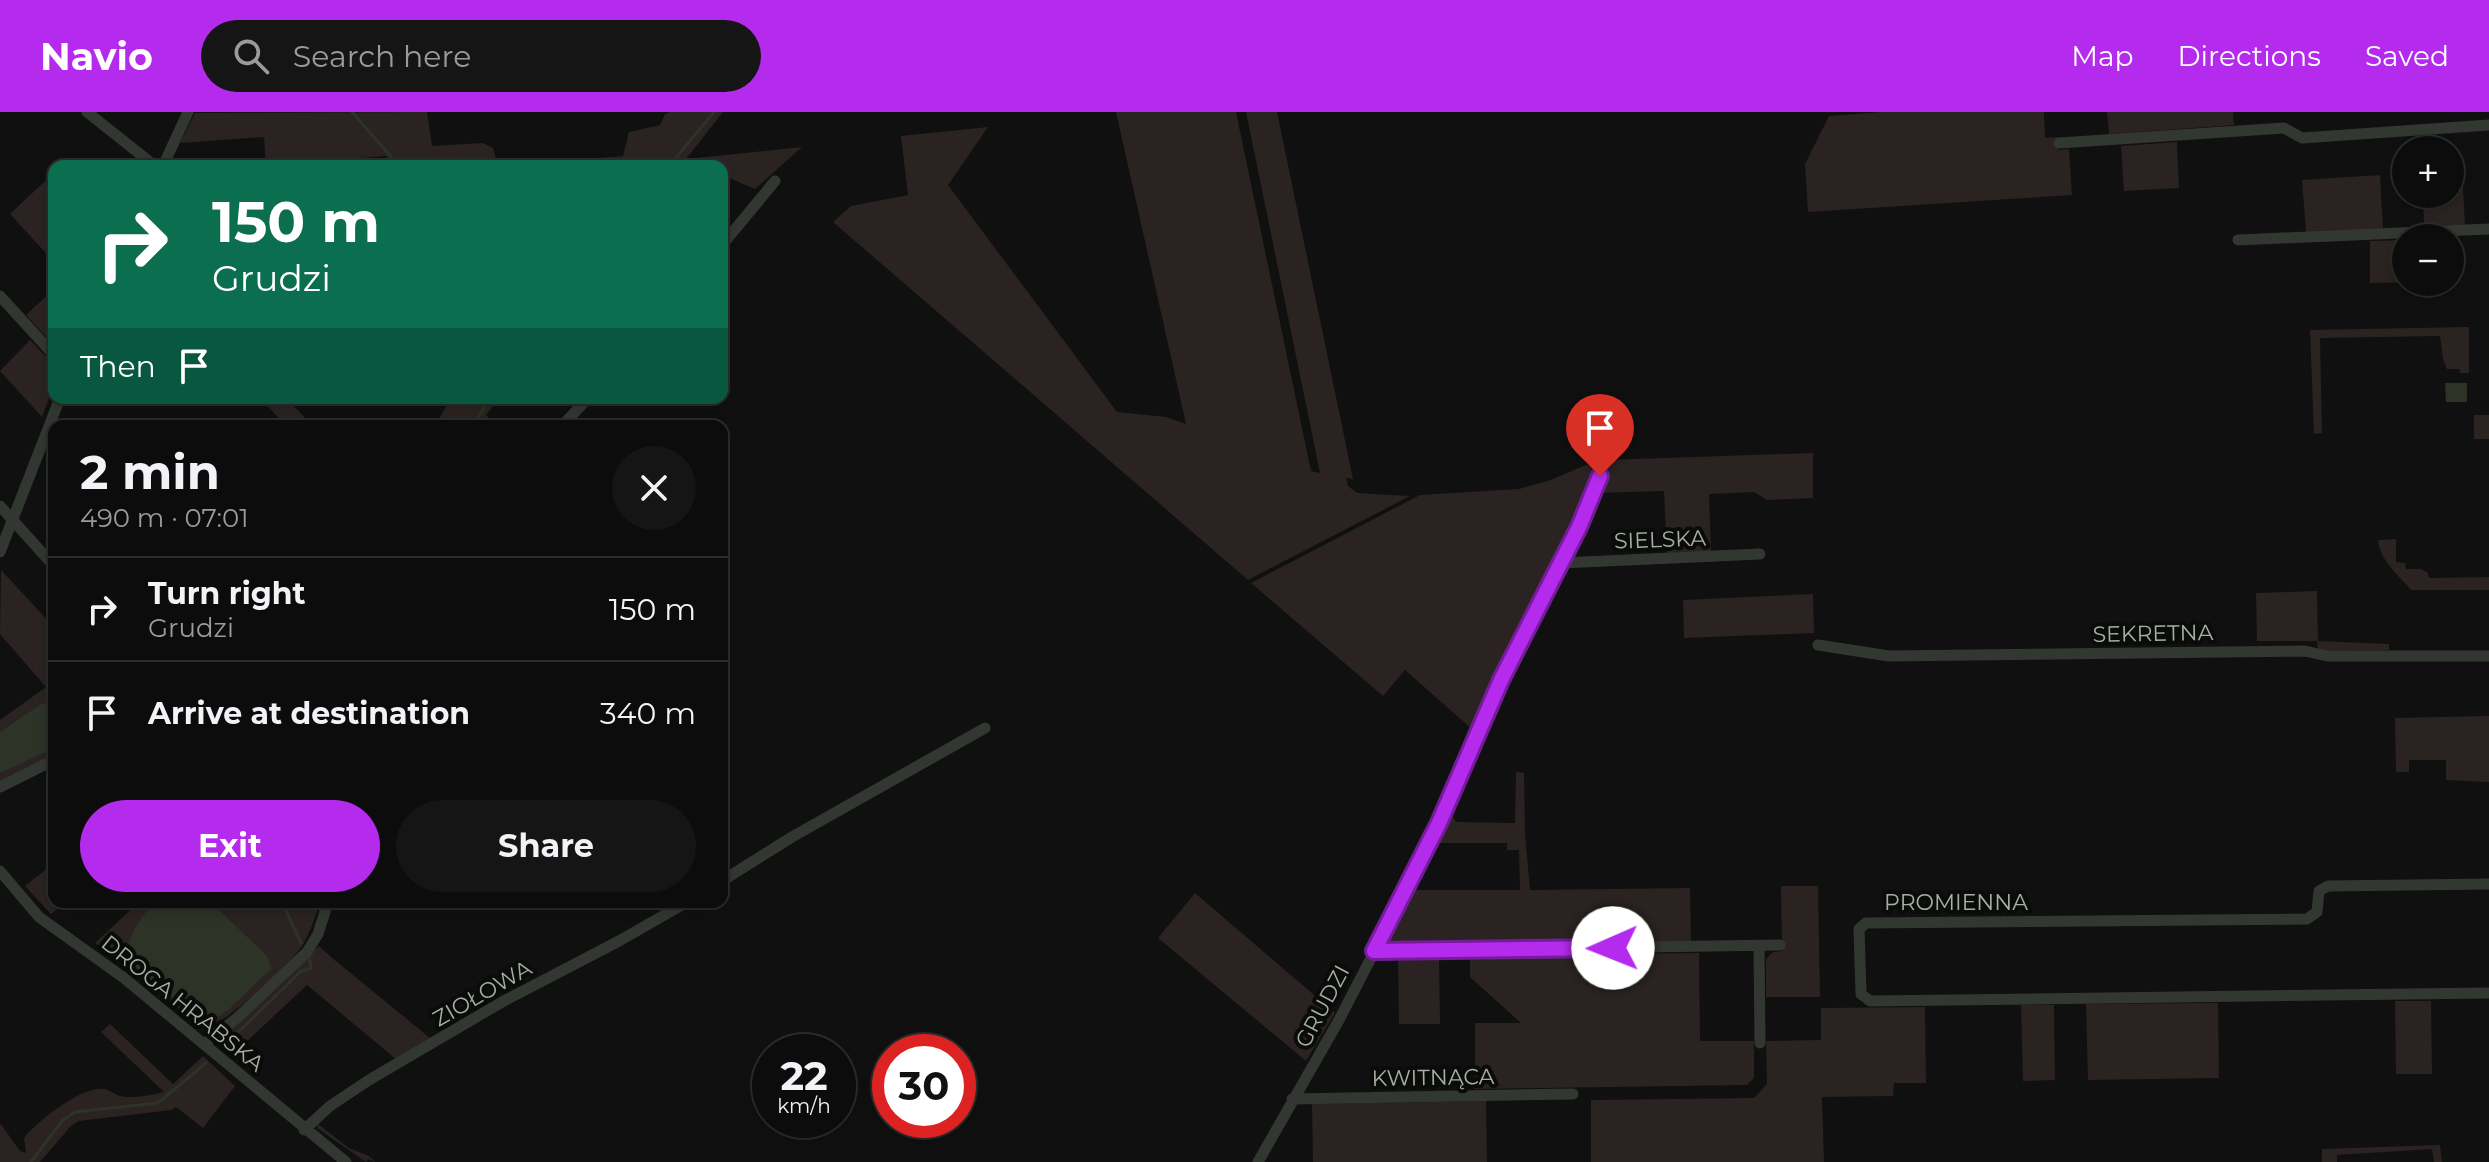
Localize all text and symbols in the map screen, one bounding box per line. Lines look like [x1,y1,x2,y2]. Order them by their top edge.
search box [201,20,761,92]
text: Navio [40,33,153,80]
icon: search [229,34,273,78]
text: Search here [293,38,471,75]
text: Map [2071,39,2133,73]
text: Directions [2177,39,2321,73]
text: Saved [2365,39,2449,73]
map controls [2392,136,2464,296]
button: + [2392,136,2464,208]
text: 150 m [212,188,380,256]
icon: right [80,192,184,296]
button: − [2392,224,2464,296]
text: Grudzi [212,256,331,300]
icon: arrive [172,344,216,388]
text: Then [80,348,156,385]
pin [1566,394,1634,476]
icon: arrive [1578,406,1622,450]
text: 2 min [80,443,220,501]
button: close [612,446,696,530]
text: 490 m · 07:01 [80,502,249,534]
street label: SIELSKA [1614,524,1707,555]
text: Turn right [148,575,305,612]
icon: right [80,587,124,631]
text: 150 m [609,591,696,628]
text: Grudzi [148,612,234,644]
street label: SEKRETNA [2092,619,2214,648]
icon: arrive [80,691,124,735]
text: Arrive at destination [148,695,470,732]
text: 340 m [600,695,696,732]
button: Exit [80,800,380,892]
button: Share [396,800,696,892]
street label: PROMIENNA [1884,889,2028,916]
position arrow [1571,906,1655,990]
street label: DROGA HRABSKA [96,929,270,1077]
street label: ZIOŁOWA [428,954,537,1033]
street label: GRUDZI [1290,960,1355,1052]
speed limit sign: 30 [872,1034,976,1138]
text: 22 [780,1051,828,1100]
street label: KWITNĄCA [1371,1063,1495,1092]
text: km/h [777,1094,831,1118]

